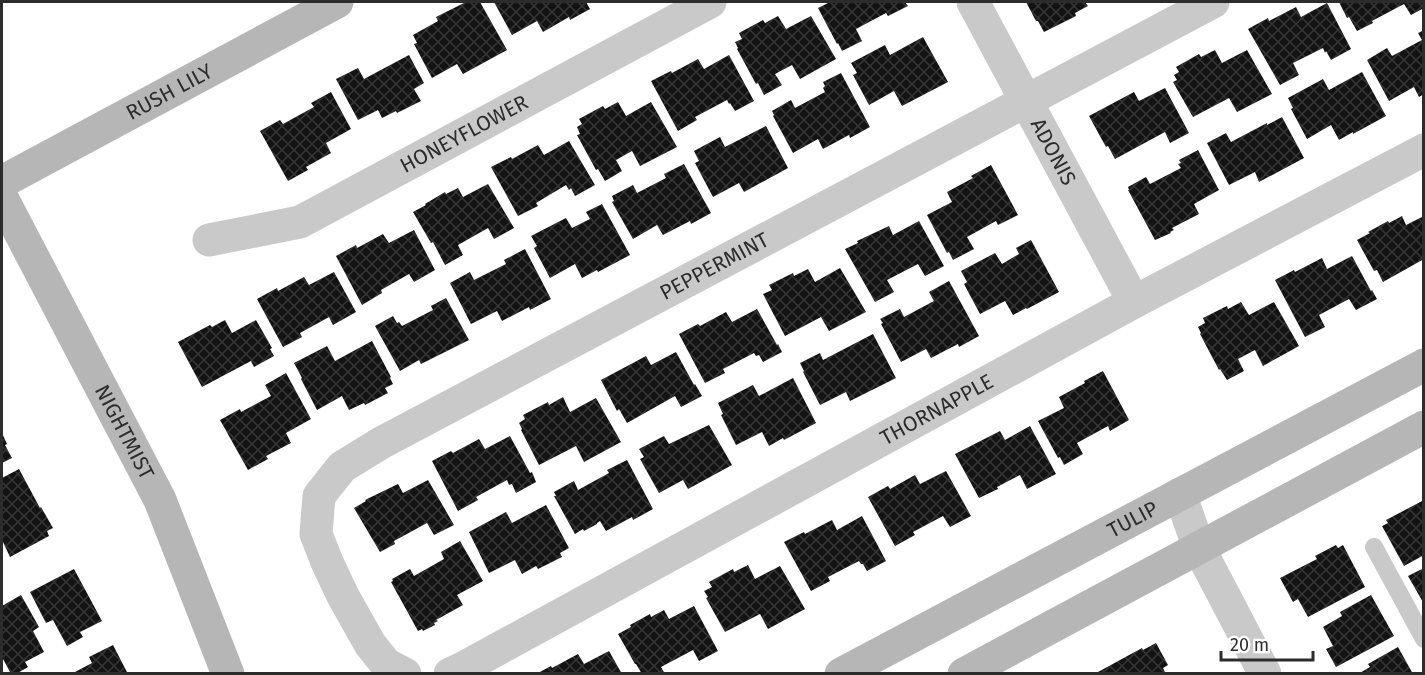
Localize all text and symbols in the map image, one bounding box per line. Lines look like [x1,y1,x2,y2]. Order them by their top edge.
street label: RUSH LILY [122,58,218,126]
street label: HONEYFLOWER [396,89,533,179]
street label: ADONIS [1025,114,1082,190]
street label: PEPPERMINT [655,227,773,306]
street label: THORNAPPLE [876,368,998,451]
street label: NIGHTMIST [89,380,160,484]
street label: TULIP [1103,495,1162,544]
scale bar [1221,624,1312,662]
text: 20 m [1230,634,1269,656]

